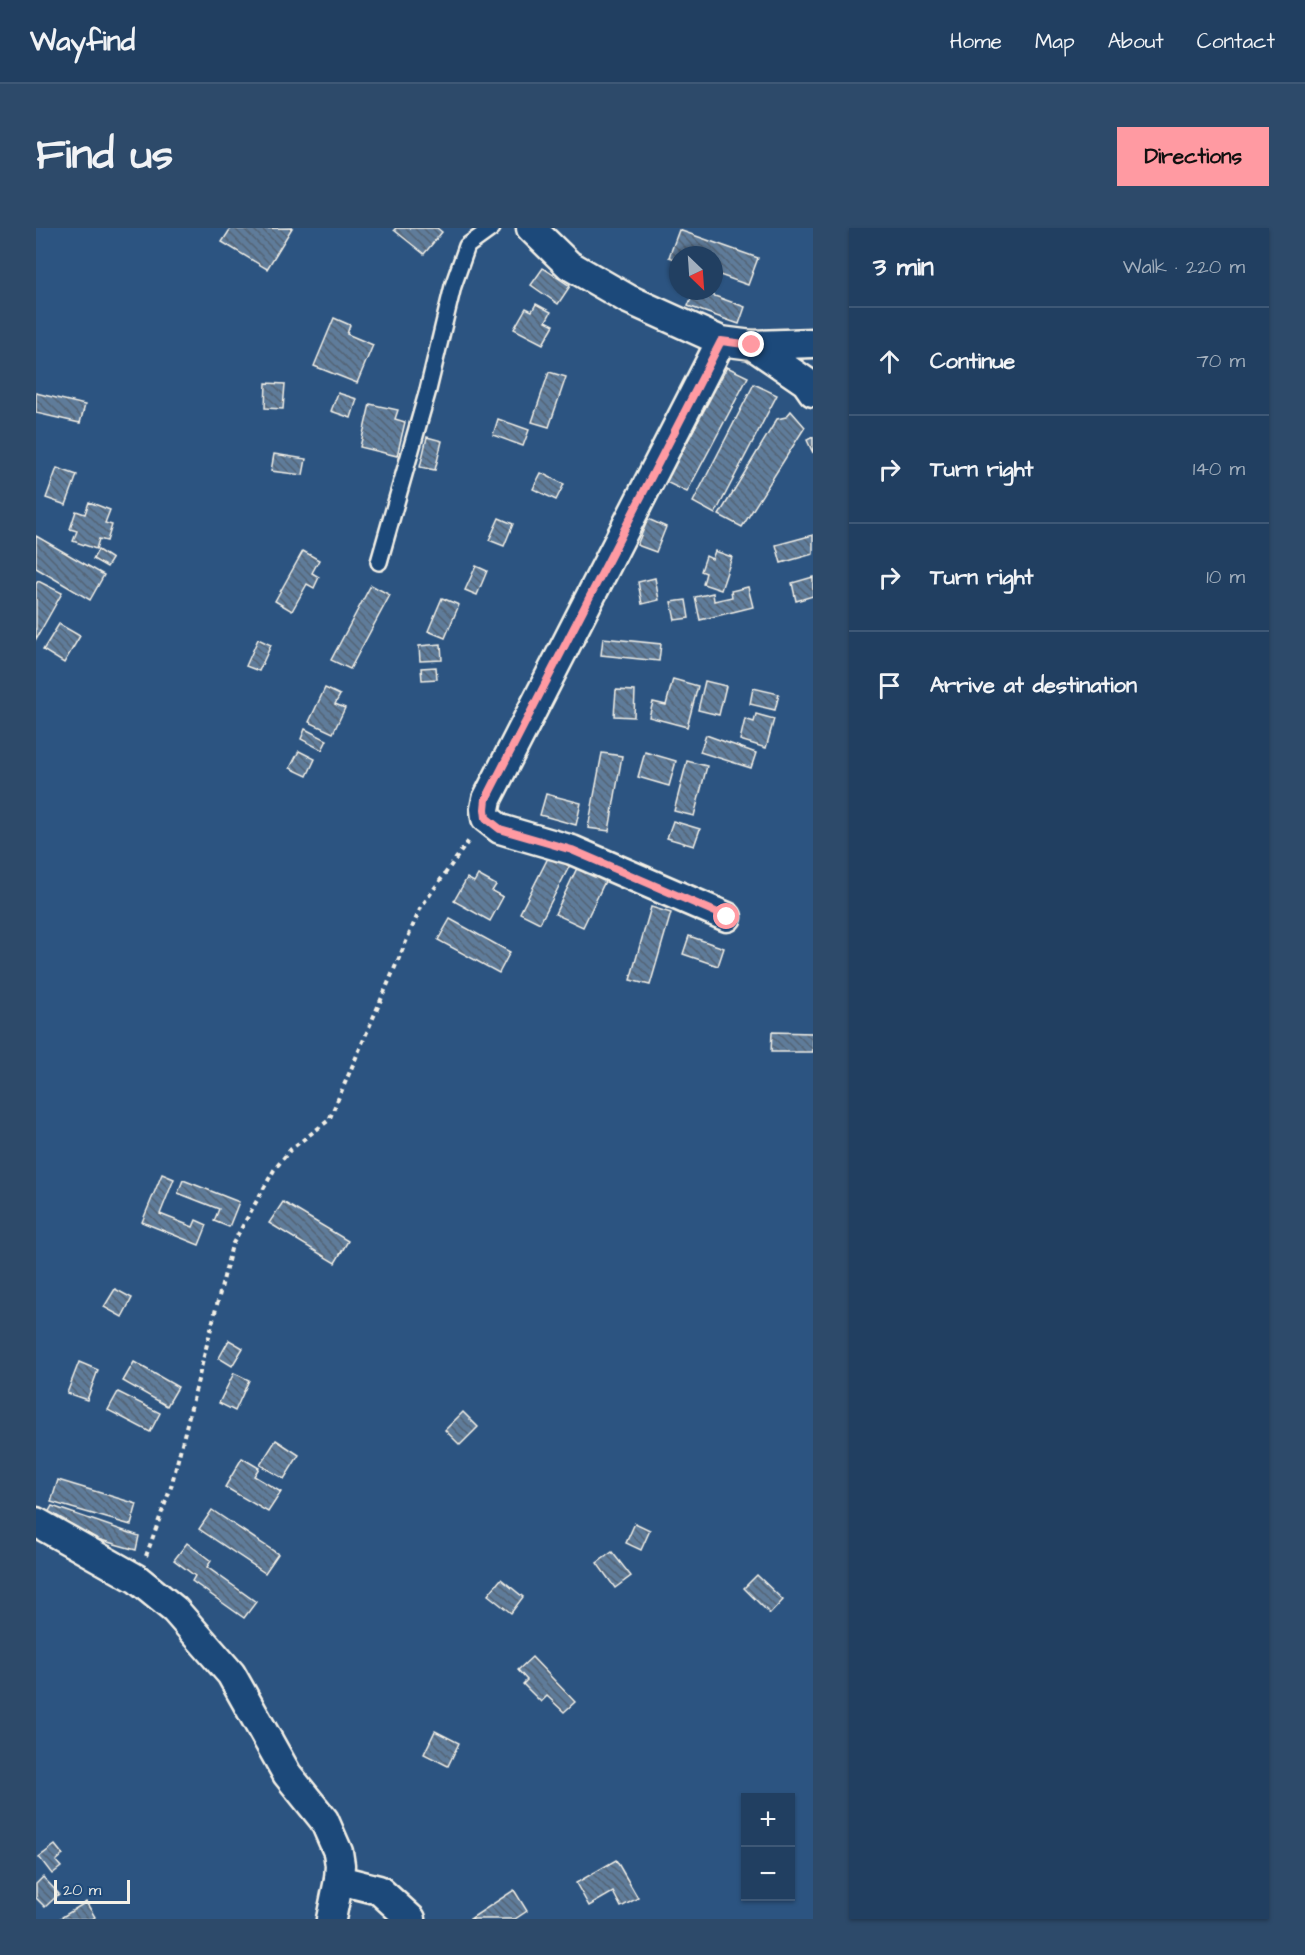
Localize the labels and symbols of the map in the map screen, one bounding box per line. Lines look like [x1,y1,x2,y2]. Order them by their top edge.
north arrow [669,246,723,300]
route end [738,331,764,357]
route start [713,903,739,929]
scale bar [54,1877,130,1904]

